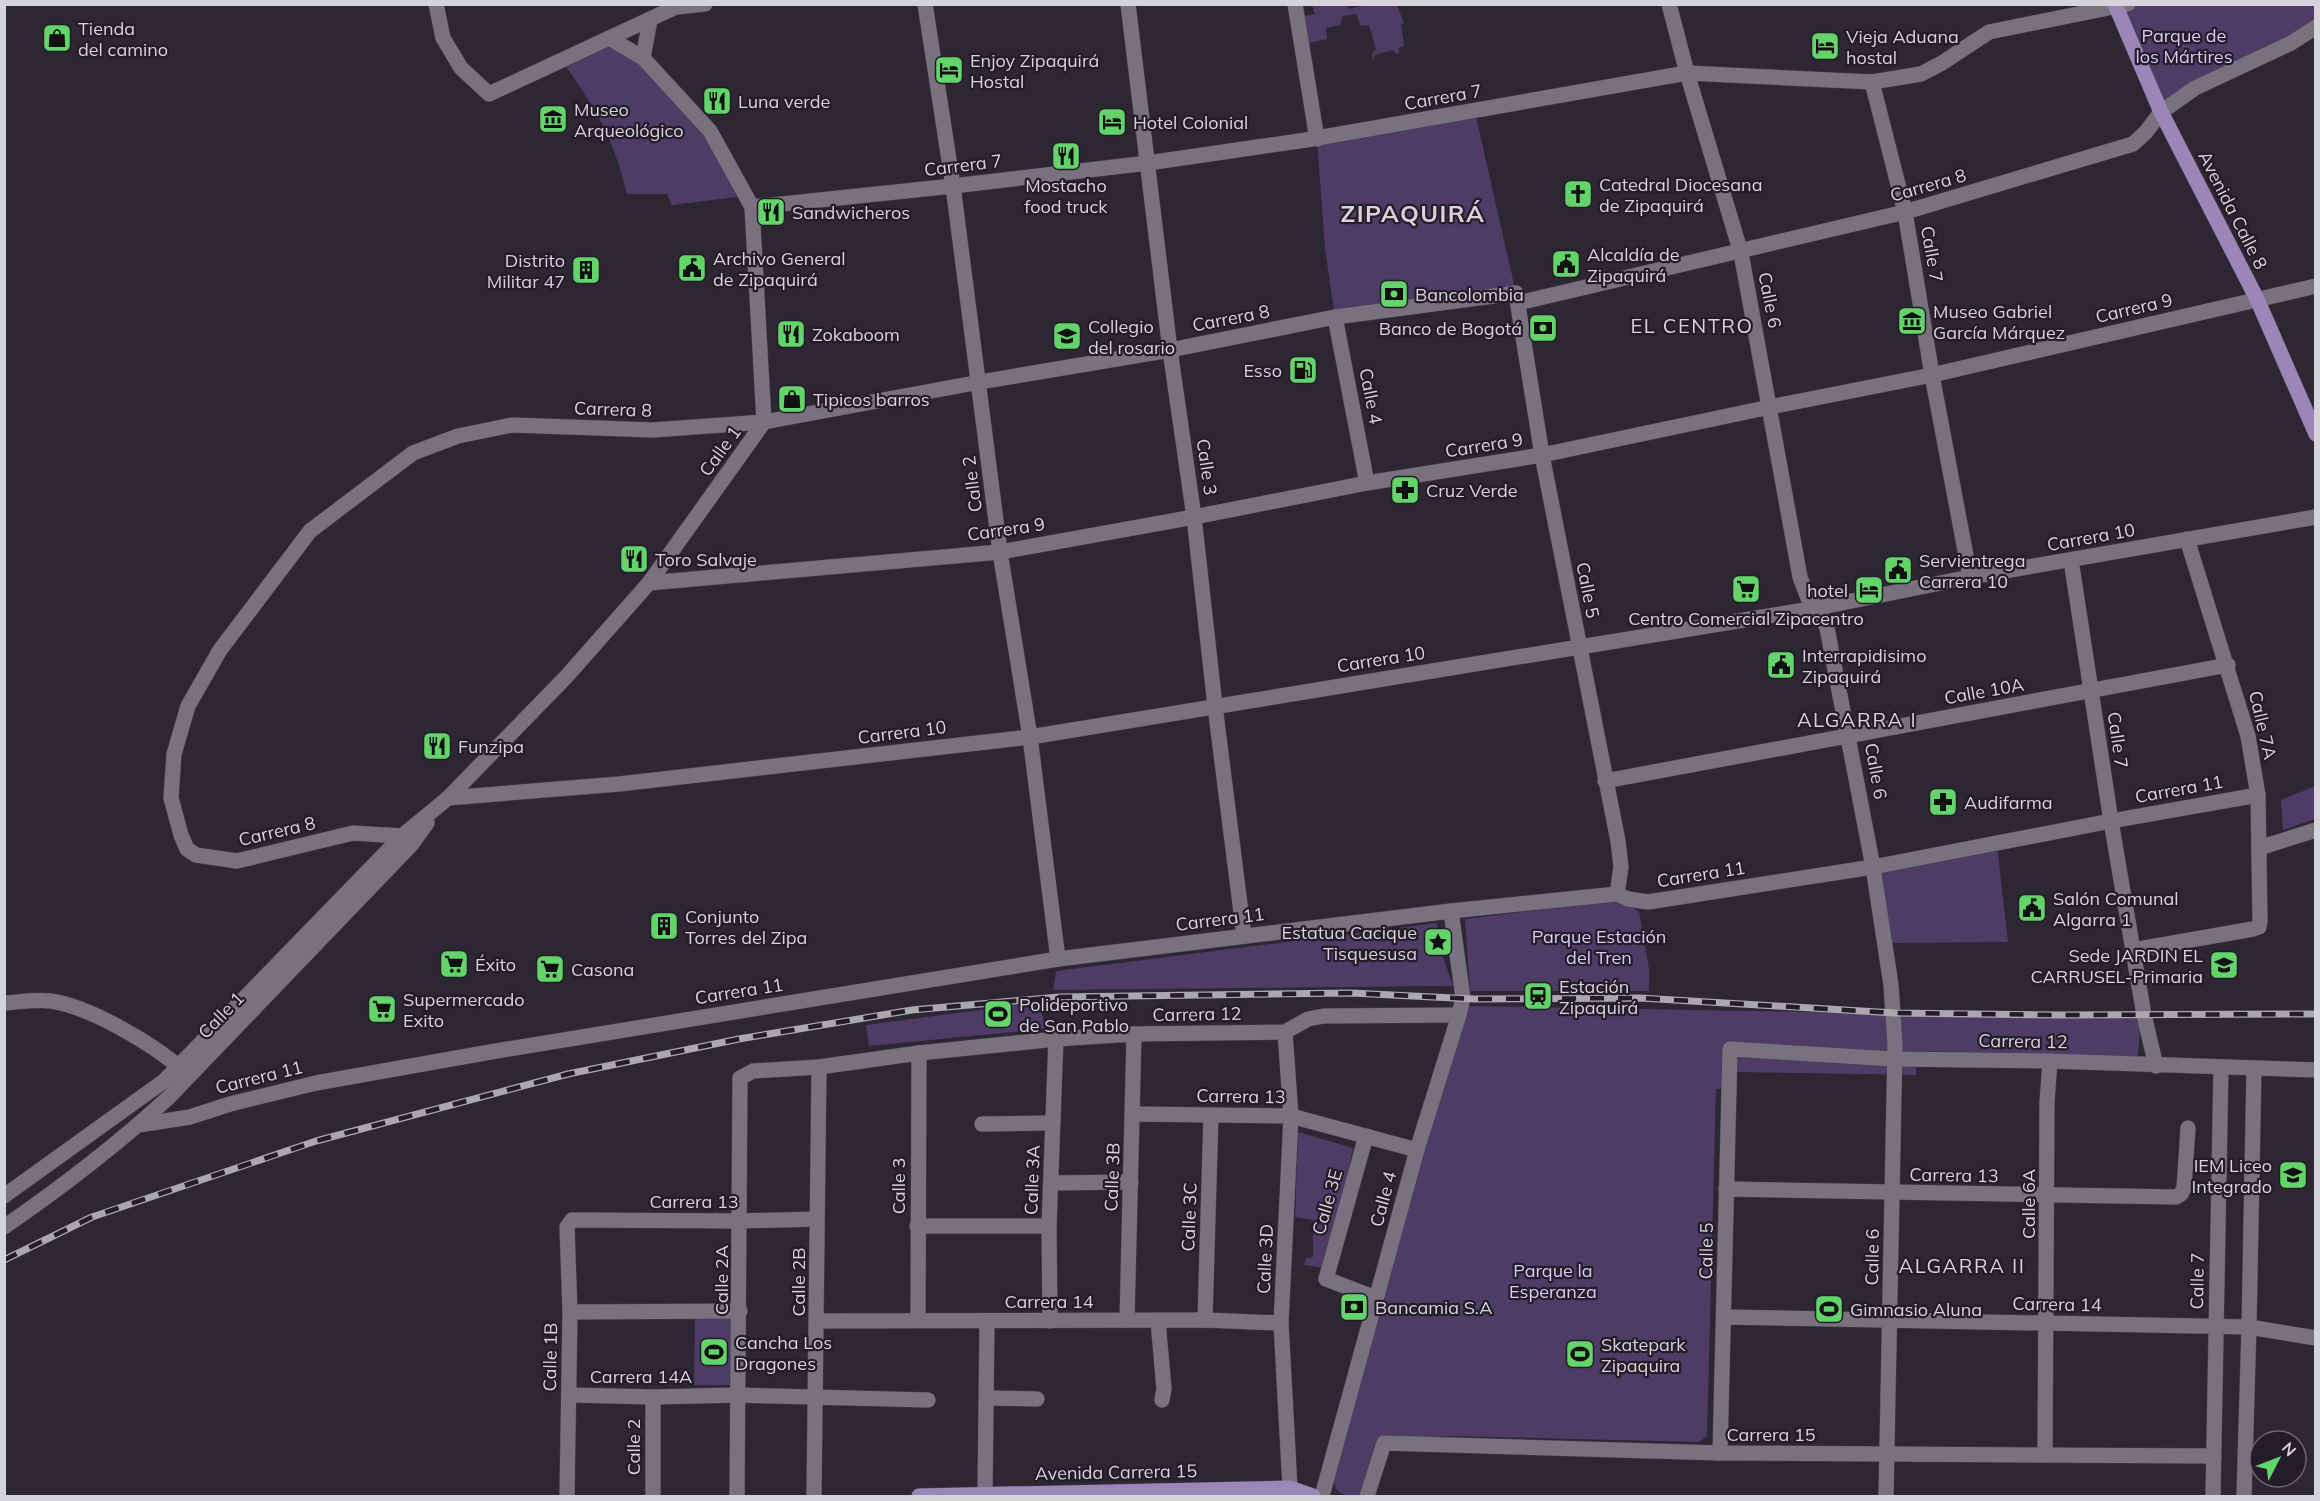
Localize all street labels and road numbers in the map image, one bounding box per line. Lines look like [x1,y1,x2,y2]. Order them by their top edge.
street label: Carrera 7 [1402,79,1484,115]
street label: Avenida Calle 8 [2193,147,2273,273]
street label: Carrera 7 [923,149,1003,181]
street label: Carrera 8 [1887,163,1969,207]
street label: Calle 7 [1916,224,1948,284]
street label: Calle 6 [1753,270,1787,330]
street label: Carrera 9 [2093,288,2175,328]
street label: Carrera 8 [1190,299,1272,337]
street label: Calle 4 [1354,366,1388,426]
street label: Carrera 8 [573,396,653,422]
street label: Calle 1 [694,421,746,481]
street label: Carrera 9 [1444,428,1524,462]
street label: Calle 3 [1192,437,1222,497]
street label: Calle 2 [957,454,987,514]
street label: Carrera 9 [966,512,1046,546]
street label: Carrera 10 [2045,518,2137,556]
street label: Calle 5 [1571,560,1605,620]
street label: Carrera 10 [1335,641,1427,677]
street label: Calle 10A [1942,673,2026,709]
street label: Calle 7A [2244,688,2282,762]
street label: Calle 7 [2103,710,2133,770]
street label: Carrera 10 [856,715,948,749]
street label: Calle 6 [1860,741,1892,801]
street label: Carrera 11 [2133,770,2225,808]
street label: Carrera 8 [236,811,318,851]
street label: Carrera 11 [1655,856,1747,892]
street label: Carrera 11 [1174,902,1266,936]
street label: Carrera 11 [693,973,785,1009]
street label: Calle 1 [193,987,249,1043]
street label: Carrera 12 [1152,1002,1242,1026]
street label: Carrera 12 [1978,1029,2068,1053]
street label: Carrera 11 [213,1055,305,1099]
street label: Carrera 13 [1196,1084,1286,1108]
street label: Calle 3B [1099,1142,1125,1212]
street label: Calle 3A [1019,1145,1045,1215]
street label: Calle 3 [887,1158,910,1214]
street label: Carrera 13 [1909,1163,1999,1187]
street label: Calle 3E [1307,1167,1347,1237]
street label: Calle 4 [1365,1168,1401,1229]
street label: Calle 6A [2017,1169,2040,1239]
street label: Calle 3C [1176,1182,1202,1252]
street label: Carrera 13 [649,1190,739,1213]
street label: Calle 5 [1694,1222,1718,1280]
street label: Calle 3D [1252,1223,1278,1295]
street label: Calle 6 [1860,1228,1884,1286]
street label: Calle 2A [710,1245,733,1315]
street label: Calle 2B [787,1248,810,1316]
street label: Calle 7 [2185,1252,2209,1310]
street label: Carrera 14 [1004,1290,1094,1313]
street label: Carrera 14 [2012,1292,2102,1316]
street label: Calle 1B [538,1322,562,1392]
street label: Carrera 14A [590,1365,692,1388]
street label: Calle 2 [622,1419,645,1475]
street label: Carrera 15 [1726,1423,1816,1446]
street label: Avenida Carrera 15 [1035,1459,1197,1485]

